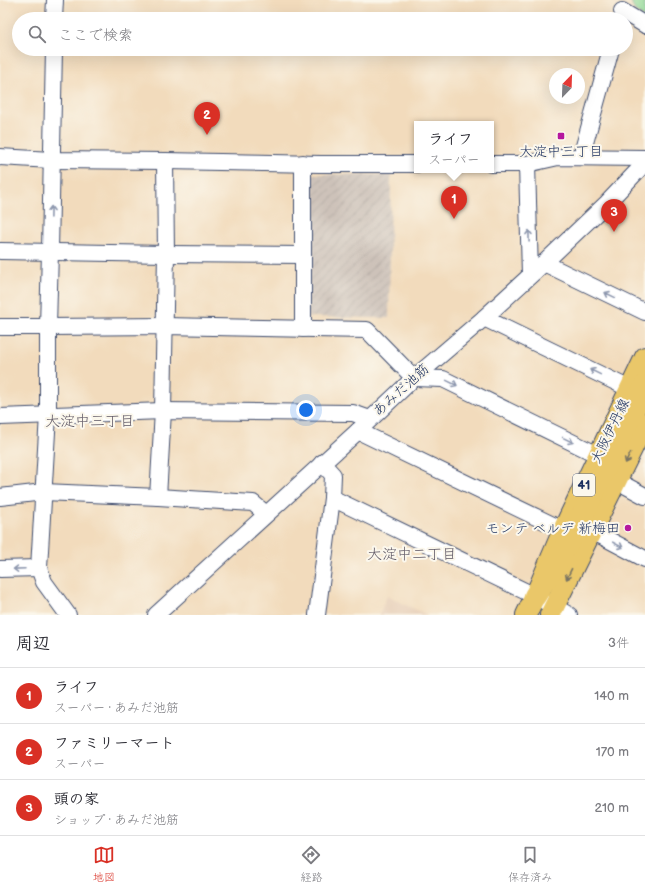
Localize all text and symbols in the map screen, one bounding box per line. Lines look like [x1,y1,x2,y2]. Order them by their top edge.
search box [12,12,633,56]
icon: search [26,23,48,45]
text: ここで検索 [58,26,133,45]
north arrow [549,68,585,104]
pin: 2 [194,102,220,135]
popup [414,121,494,173]
text: ライフ [428,130,473,149]
marker: 大淀中三丁目 [556,131,566,141]
place label: 大淀中三丁目 [519,143,603,160]
text: スーパー [428,152,480,168]
pin: 1 [441,186,467,219]
pin: 3 [601,199,627,232]
one-way arrow [47,206,55,219]
one-way arrow [525,230,533,243]
one-way arrow [604,291,616,298]
street label: あみだ池筋 [369,360,433,420]
one-way arrow [589,368,601,375]
one-way arrow [445,380,457,387]
street label: 大阪伊丹線 [587,396,633,466]
your location [296,400,316,420]
district label: 大淀中三丁目 [45,412,135,431]
one-way arrow [562,437,574,445]
one-way arrow [624,452,631,464]
road number: 41 [573,474,595,496]
place label: モンテ ベルデ 新梅田 [486,520,620,537]
marker: モンテ ベルデ 新梅田 [623,523,633,533]
one-way arrow [612,542,624,549]
district label: 大淀中二丁目 [367,545,457,564]
one-way arrow [13,565,26,573]
one-way arrow [565,568,572,580]
text: 周辺 [16,634,50,654]
text: 3件 [608,635,629,651]
text: ライフ [54,678,99,697]
text: 1 [26,688,32,704]
text: 140 m [594,688,629,704]
text: スーパー · あみだ池筋 [54,700,179,716]
text: ファミリーマート [54,734,175,753]
text: 2 [25,744,33,760]
text: 170 m [596,744,629,760]
text: スーパー [54,756,105,772]
text: 頭の家 [54,790,99,809]
text: 3 [25,800,33,816]
text: 210 m [595,800,629,816]
text: ショップ · あみだ池筋 [54,812,179,828]
tab: 地図 [93,844,115,884]
tab: 経路 [300,844,322,884]
tab: 保存済み [508,844,552,884]

